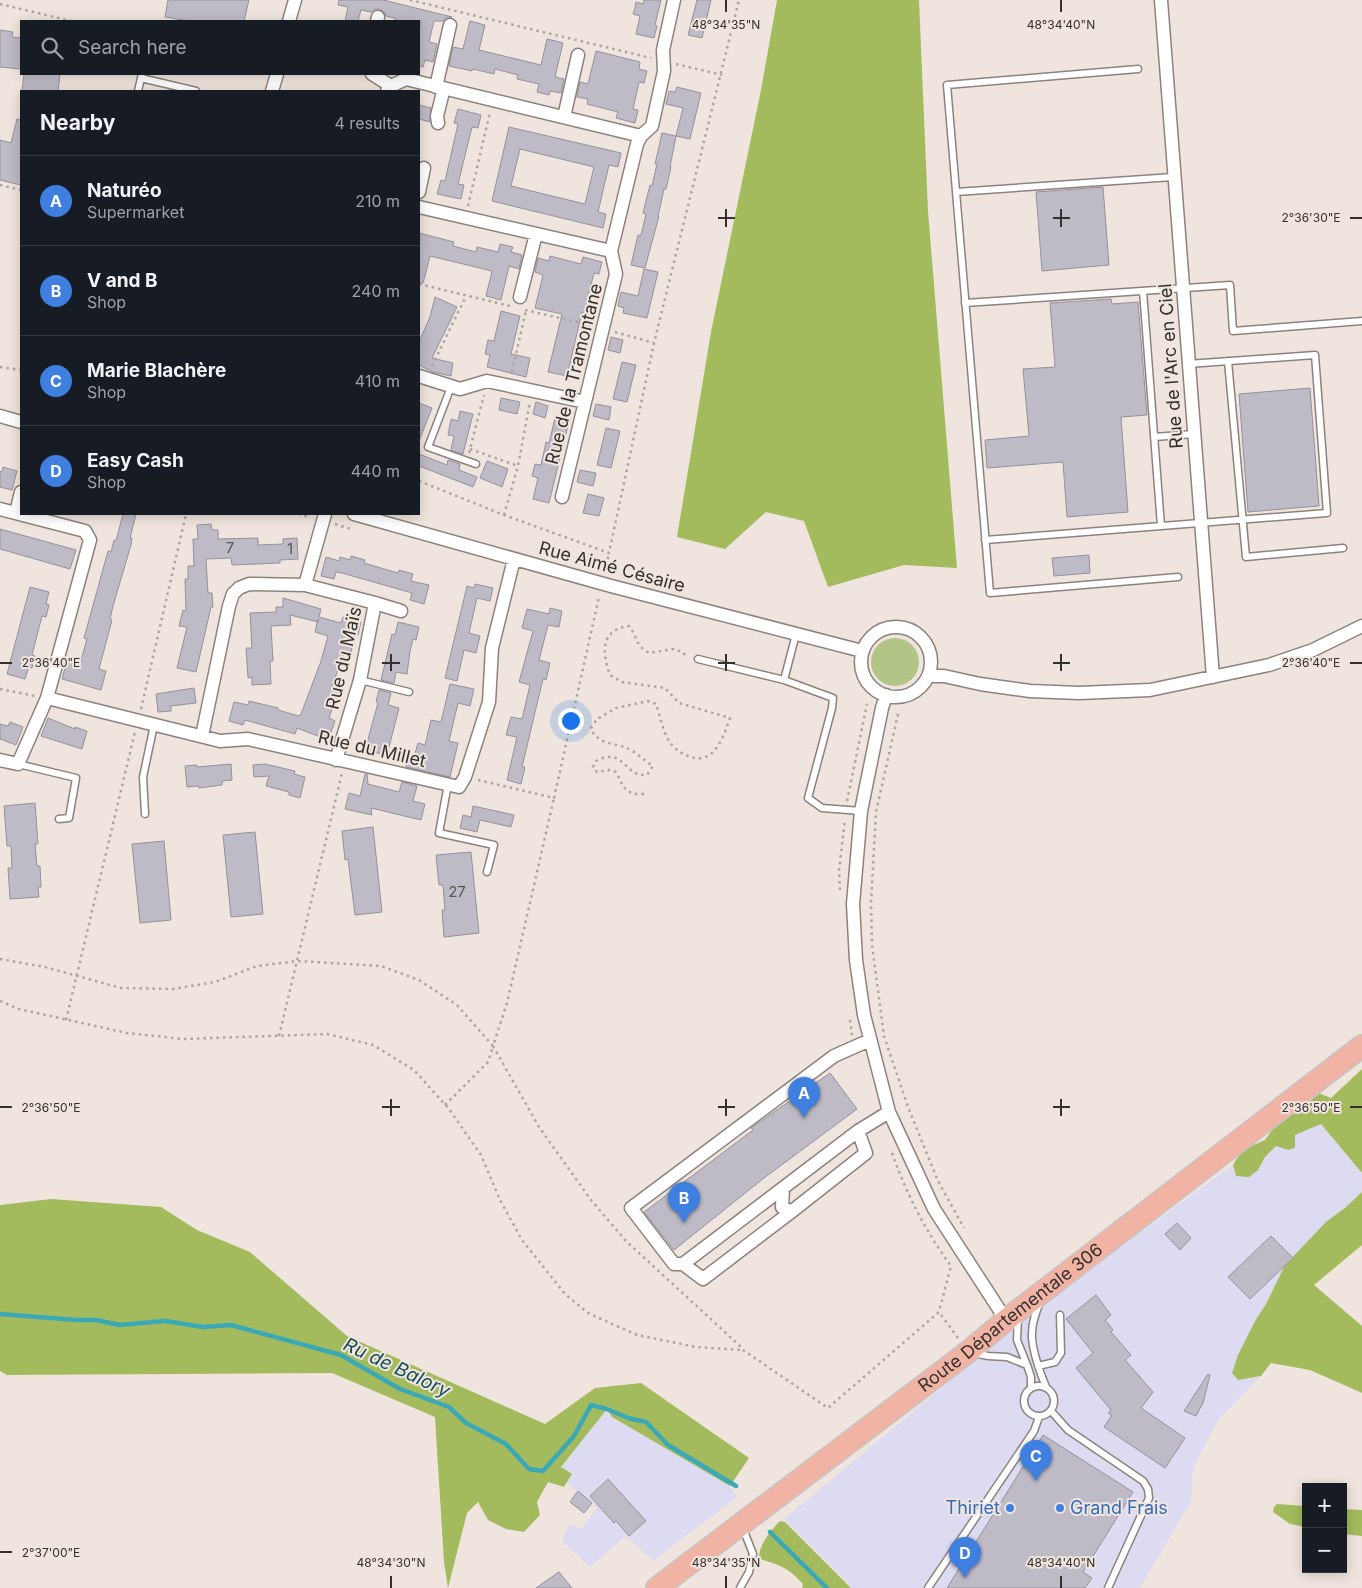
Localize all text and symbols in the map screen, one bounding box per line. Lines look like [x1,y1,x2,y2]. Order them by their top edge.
text: 48°34'35"N [692,17,760,32]
text: 48°34'40"N [1027,17,1095,32]
search box [20,20,420,75]
icon: search [38,34,66,62]
text: Search here [78,36,187,59]
text: Nearby [40,110,115,135]
text: 4 results [335,113,400,133]
text: Naturéo [87,179,162,202]
text: A [50,191,62,211]
text: 210 m [355,191,400,211]
text: Supermarket [87,202,184,222]
text: 2°36'30"E [1281,210,1341,225]
text: V and B [87,269,158,292]
text: B [51,281,61,301]
text: 240 m [352,281,400,301]
street label: Rue de la Tramontane [541,281,606,467]
street label: Rue de l'Arc en Ciel [1154,283,1187,449]
text: Shop [87,292,126,312]
text: Marie Blachère [87,359,226,382]
text: C [50,371,62,391]
text: 410 m [355,371,400,391]
text: Shop [87,382,126,402]
text: Easy Cash [87,449,184,472]
text: D [50,461,62,481]
text: 440 m [351,461,400,481]
text: Shop [87,472,126,492]
street label: Rue Aimé Césaire [537,537,688,596]
house number: 7 [226,538,234,557]
house number: 1 [287,539,293,558]
street label: Rue du Maïs [322,604,366,711]
text: 2°36'40"E [22,655,80,670]
text: 2°36'40"E [1282,655,1340,670]
your location [558,708,584,734]
street label: Rue du Millet [316,726,428,771]
house number: 27 [448,882,466,901]
pin: A [788,1077,820,1118]
text: 2°36'50"E [22,1100,80,1115]
text: 2°36'50"E [1282,1100,1340,1115]
pin: B [668,1182,700,1223]
street label: Route Départementale 306 [914,1239,1107,1396]
water label: Ru de Balory [340,1333,455,1403]
pin: C [1020,1440,1052,1481]
map controls [1302,1483,1347,1573]
button: + [1302,1483,1347,1528]
place label: Thiriet [946,1497,1000,1518]
place label: Grand Frais [1070,1497,1168,1518]
marker: Thiriet [1004,1502,1016,1514]
marker: Grand Frais [1054,1502,1066,1514]
button: − [1302,1528,1347,1573]
pin: D [949,1537,981,1578]
text: 2°37'00"E [22,1545,80,1560]
text: 48°34'30"N [357,1555,425,1570]
text: 48°34'35"N [692,1555,760,1570]
text: 48°34'40"N [1027,1555,1095,1570]

